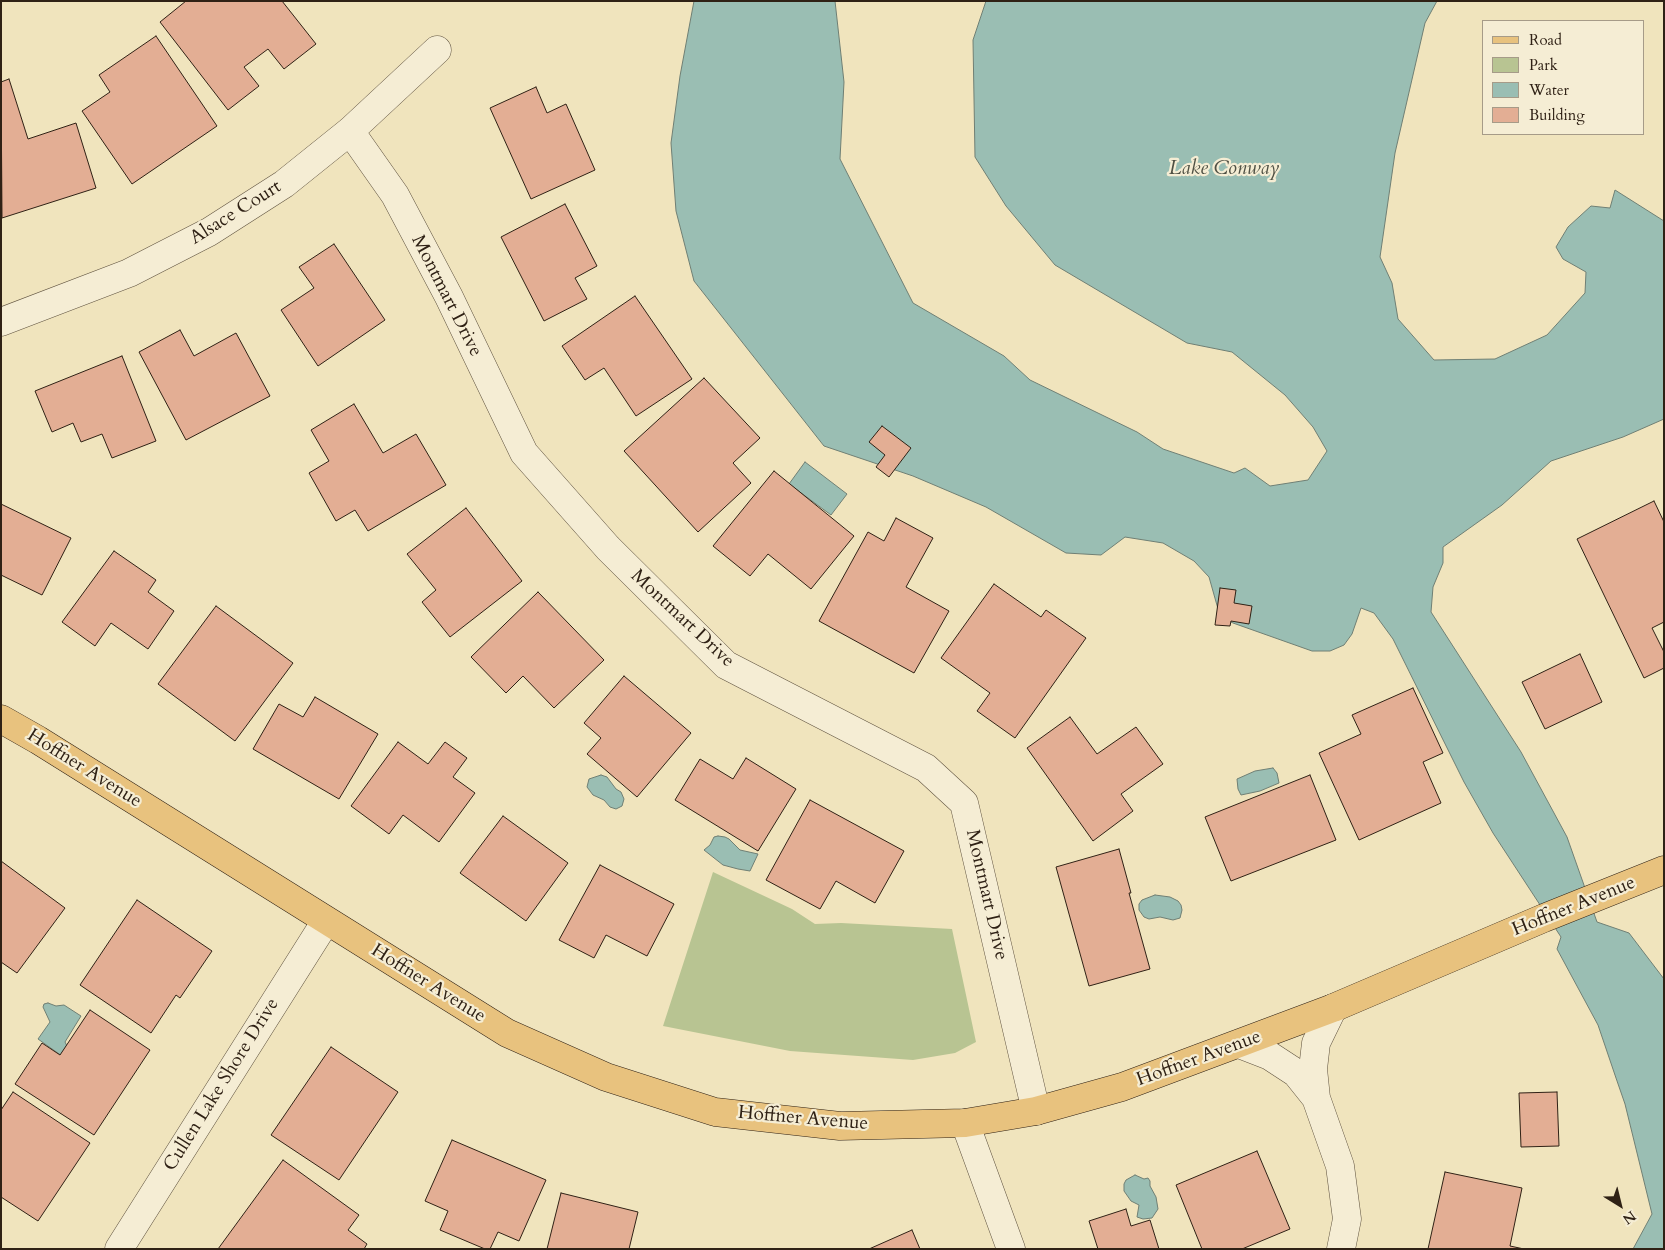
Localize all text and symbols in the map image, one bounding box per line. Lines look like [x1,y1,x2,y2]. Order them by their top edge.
legend [1482,20,1645,135]
text: Road [1529,30,1562,50]
text: Park [1529,55,1558,75]
text: Water [1529,80,1569,100]
text: Building [1529,105,1585,125]
water label: Lake Conway [1169,157,1279,181]
street label: Alsace Court [186,176,286,250]
street label: Montmart Drive [406,231,486,361]
street label: Montmart Drive [626,565,738,673]
street label: Hoffner Avenue [23,725,145,813]
street label: Montmart Drive [960,828,1012,962]
street label: Hoffner Avenue [1509,872,1639,942]
street label: Hoffner Avenue [367,940,489,1028]
street label: Cullen Lake Shore Drive [159,994,285,1176]
street label: Hoffner Avenue [1134,1026,1264,1092]
street label: Hoffner Avenue [737,1102,869,1136]
north arrow [1595,1180,1645,1230]
text: N [1619,1206,1640,1229]

